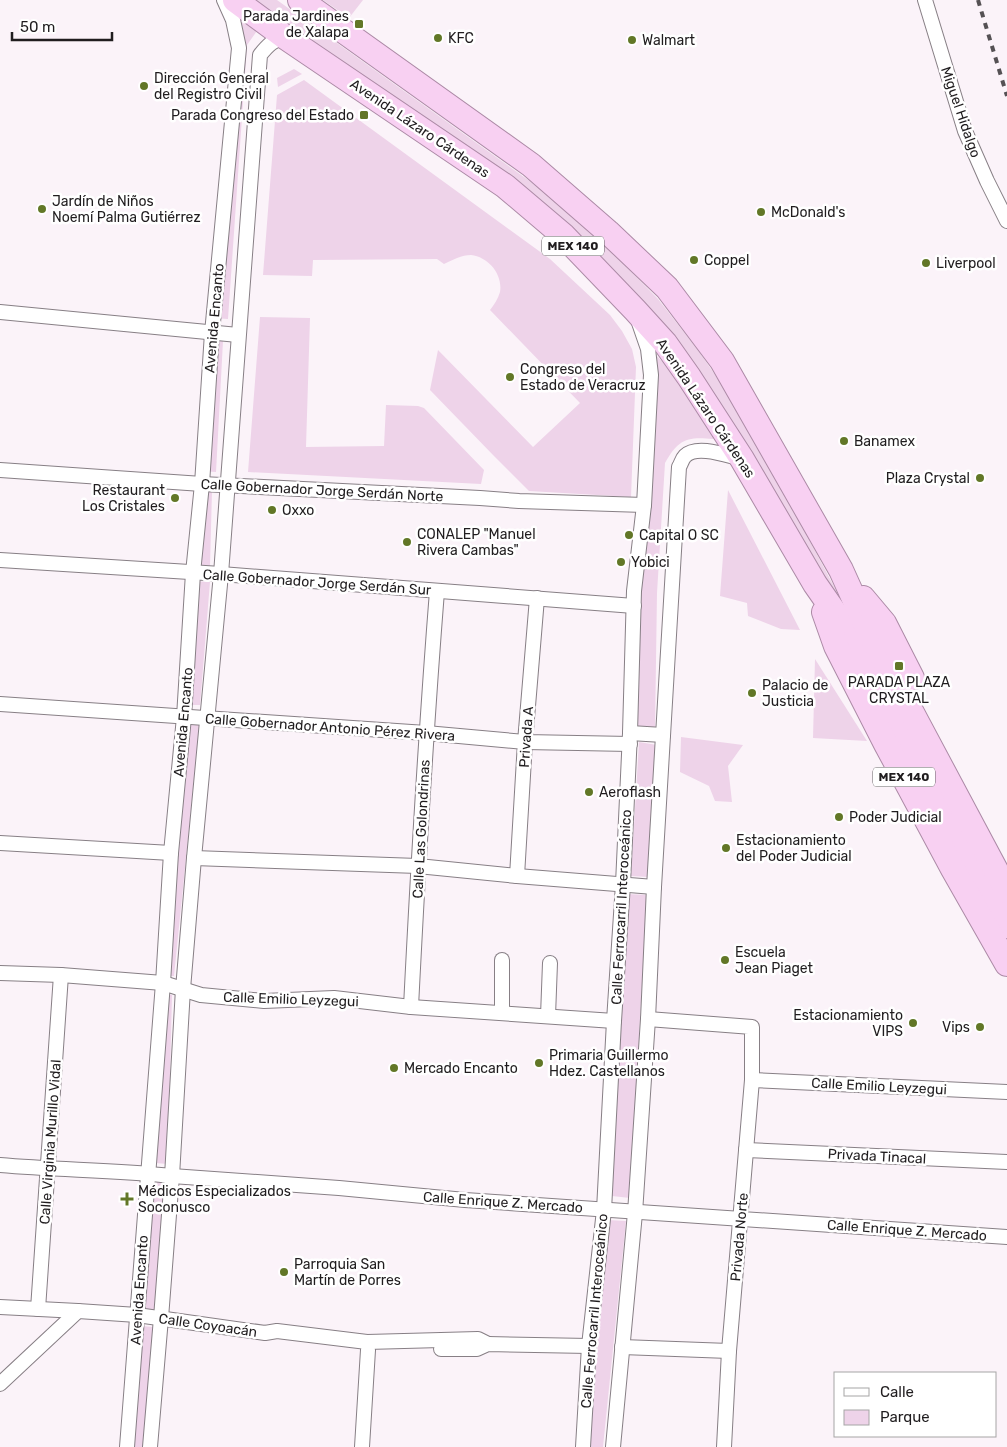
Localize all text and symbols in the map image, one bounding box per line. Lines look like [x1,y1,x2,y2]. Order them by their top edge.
place label: Parada Jardines de Xalapa [243,8,349,41]
scale bar [12,10,112,42]
text: 50 m [20,18,55,36]
marker: Parada Jardines de Xalapa [353,18,365,30]
place label: KFC [448,30,474,47]
marker: KFC [432,32,444,44]
place label: Walmart [642,32,696,49]
marker: Walmart [626,34,638,46]
street label: Miguel Hidalgo [937,64,984,160]
place label: Dirección General del Registro Civil [154,70,269,103]
street label: Avenida Lázaro Cárdenas [347,75,493,181]
marker: Dirección General del Registro Civil [138,80,150,92]
place label: Parada Congreso del Estado [171,107,354,124]
marker: Parada Congreso del Estado [358,109,370,121]
place label: Jardín de Niños Noemí Palma Gutiérrez [52,193,201,226]
marker: Jardín de Niños Noemí Palma Gutiérrez [36,203,48,215]
place label: McDonald's [771,204,845,221]
marker: McDonald's [755,206,767,218]
road number: MEX 140 [542,237,604,256]
place label: Coppel [704,252,749,269]
marker: Coppel [688,254,700,266]
place label: Liverpool [936,255,996,272]
marker: Liverpool [920,257,932,269]
street label: Avenida Encanto [201,263,228,374]
street label: Avenida Lázaro Cárdenas [653,335,759,481]
place label: Congreso del Estado de Veracruz [520,361,646,394]
marker: Congreso del Estado de Veracruz [504,371,516,383]
place label: Banamex [854,433,915,450]
marker: Banamex [838,435,850,447]
place label: Plaza Crystal [886,470,970,487]
marker: Plaza Crystal [974,472,986,484]
street label: Calle Gobernador Jorge Serdán Norte [200,476,444,505]
place label: Restaurant Los Cristales [82,482,166,515]
marker: Restaurant Los Cristales [169,492,181,504]
place label: Oxxo [282,502,314,519]
marker: Oxxo [266,504,278,516]
place label: CONALEP "Manuel Rivera Cambas" [417,526,536,559]
place label: Capital O SC [639,527,719,544]
marker: Capital O SC [623,529,635,541]
marker: CONALEP "Manuel Rivera Cambas" [401,536,413,548]
place label: Yobici [631,554,670,571]
marker: Yobici [615,556,627,568]
street label: Calle Gobernador Jorge Serdán Sur [202,566,432,599]
marker: PARADA PLAZA CRYSTAL [893,660,905,672]
street label: Avenida Encanto [170,667,197,778]
place label: PARADA PLAZA CRYSTAL [848,674,951,707]
place label: Palacio de Justicia [762,677,829,710]
marker: Palacio de Justicia [746,687,758,699]
street label: Privada A [516,705,537,768]
street label: Calle Gobernador Antonio Pérez Rivera [204,710,456,745]
street label: Calle Las Golondrinas [409,759,434,899]
road number: MEX 140 [873,768,935,786]
place label: Aeroflash [599,784,661,801]
marker: Aeroflash [583,786,595,798]
street label: Calle Ferrocarril Interoceánico [608,809,635,1005]
place label: Poder Judicial [849,809,942,826]
marker: Poder Judicial [833,811,845,823]
place label: Estacionamiento del Poder Judicial [736,832,852,865]
marker: Estacionamiento del Poder Judicial [720,842,732,854]
place label: Escuela Jean Piaget [735,944,814,977]
marker: Escuela Jean Piaget [719,954,731,966]
street label: Calle Emilio Leyzegui [223,989,359,1010]
place label: Estacionamiento VIPS [793,1007,903,1040]
marker: Estacionamiento VIPS [907,1017,919,1029]
place label: Vips [942,1019,970,1036]
marker: Vips [974,1021,986,1033]
place label: Primaria Guillermo Hdez. Castellanos [549,1047,669,1080]
marker: Primaria Guillermo Hdez. Castellanos [533,1057,545,1069]
street label: Calle Virginia Murillo Vidal [36,1059,65,1225]
place label: Mercado Encanto [404,1060,518,1077]
marker: Mercado Encanto [388,1062,400,1074]
street label: Calle Emilio Leyzegui [811,1074,947,1099]
street label: Privada Tinacal [827,1145,927,1168]
place label: Médicos Especializados Soconusco [138,1183,291,1216]
street label: Calle Enrique Z. Mercado [422,1188,583,1217]
marker: Médicos Especializados Soconusco [120,1192,134,1206]
street label: Privada Norte [727,1192,752,1282]
street label: Calle Ferrocarril Interoceánico [578,1213,611,1409]
street label: Calle Enrique Z. Mercado [826,1216,987,1245]
street label: Avenida Encanto [127,1235,152,1345]
place label: Parroquia San Martín de Porres [294,1256,401,1289]
marker: Parroquia San Martín de Porres [278,1266,290,1278]
street label: Calle Coyoacán [158,1310,258,1341]
legend [834,1372,997,1437]
text: Calle [880,1383,914,1401]
text: Parque [880,1408,930,1426]

